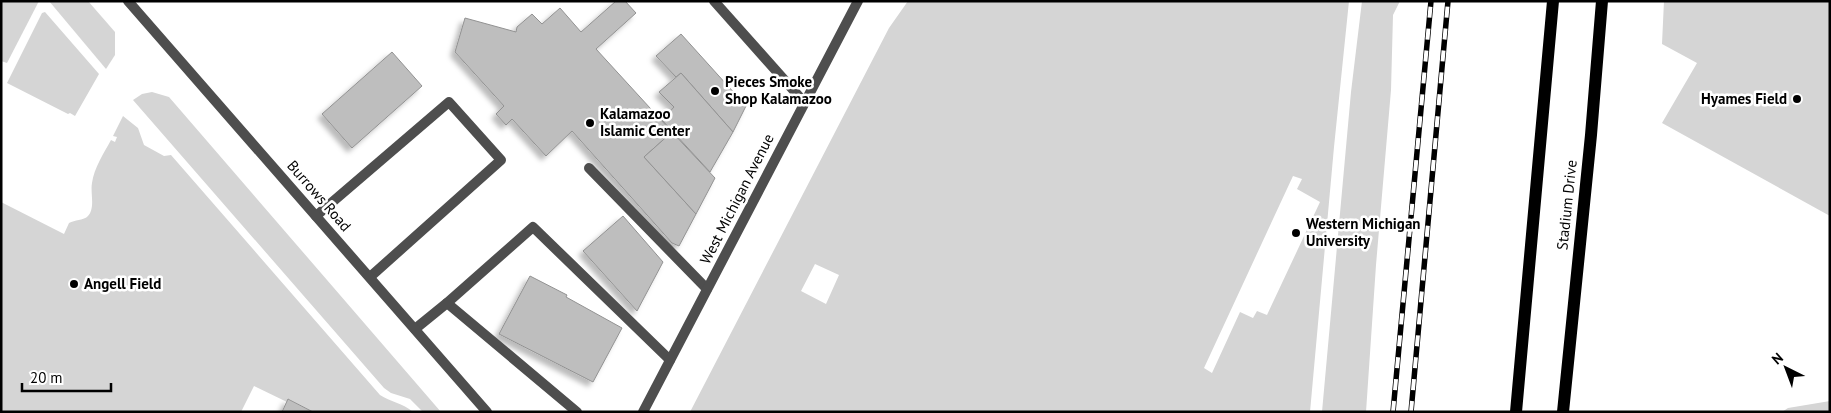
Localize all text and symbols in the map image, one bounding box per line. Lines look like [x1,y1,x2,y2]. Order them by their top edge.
place label: Pieces Smoke Shop Kalamazoo [725,72,832,108]
marker: Pieces Smoke Shop Kalamazoo [709,85,721,97]
place label: Hyames Field [1701,89,1787,108]
marker: Hyames Field [1791,93,1803,105]
place label: Kalamazoo Islamic Center [600,104,691,140]
marker: Kalamazoo Islamic Center [584,117,596,129]
street label: West Michigan Avenue [695,130,778,267]
street label: Burrows Road [283,156,355,235]
street label: Stadium Drive [1552,159,1581,251]
place label: Western Michigan University [1306,214,1421,250]
marker: Western Michigan University [1290,227,1302,239]
place label: Angell Field [84,274,161,293]
marker: Angell Field [68,278,80,290]
north arrow [1761,343,1811,393]
text: N [1768,349,1787,368]
scale bar [22,360,111,392]
text: 20 m [30,368,63,387]

